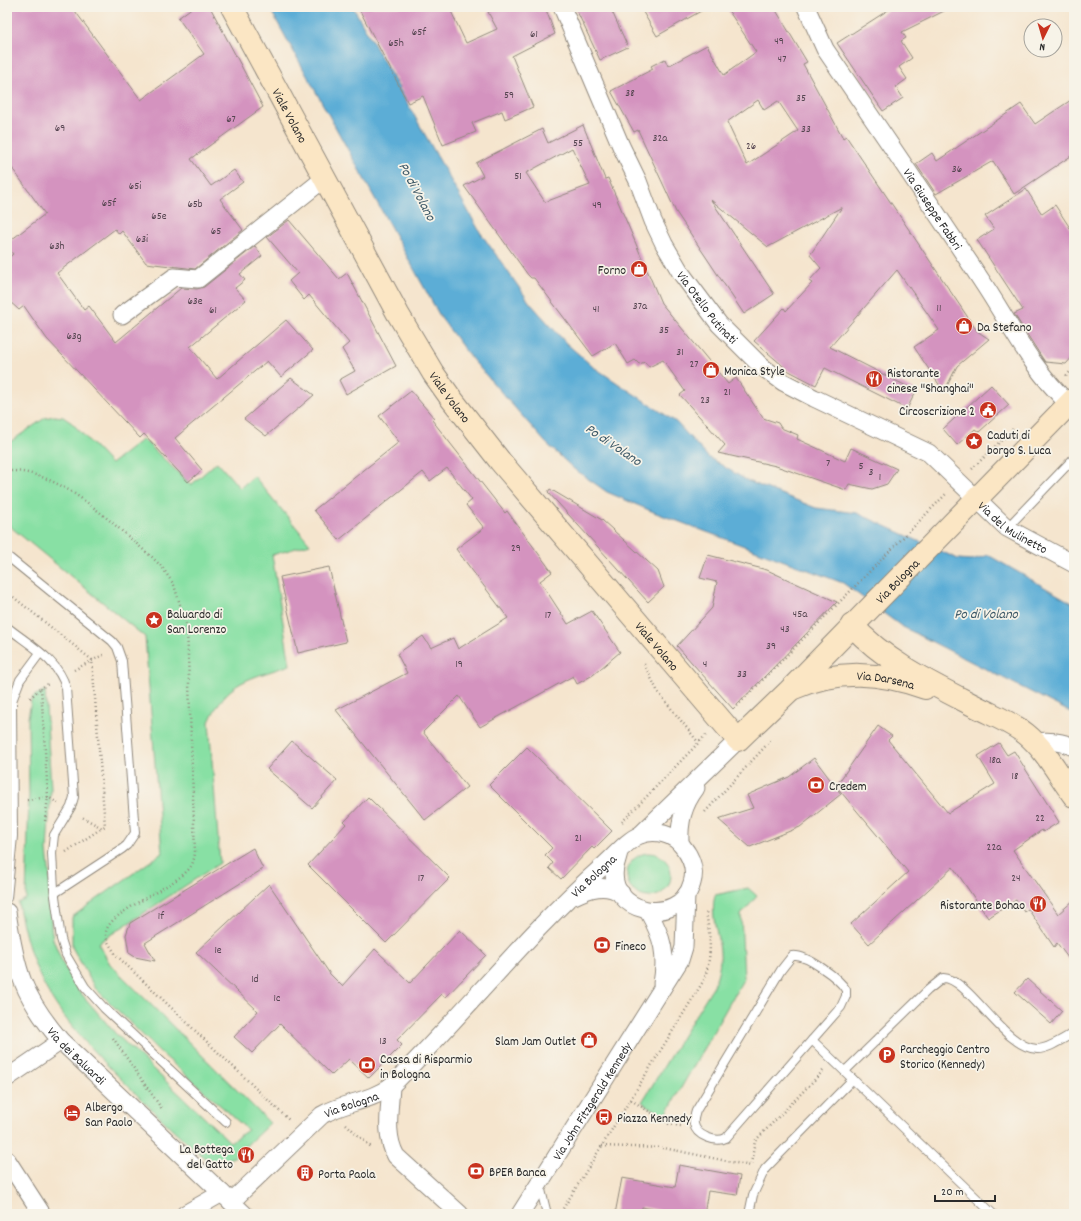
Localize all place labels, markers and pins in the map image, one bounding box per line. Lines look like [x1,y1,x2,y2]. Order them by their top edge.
shop icon: Forno [629,259,649,279]
place label: Forno [598,262,626,281]
shop icon: Da Stefano [954,316,974,336]
place label: Da Stefano [977,319,1032,338]
shop icon: Monica Style [701,360,721,380]
place label: Monica Style [724,363,785,382]
place label: Ristorante cinese "Shanghai" [887,365,974,399]
restaurant icon: Ristorante cinese "Shanghai" [864,369,884,389]
public building icon: Circoscrizione 2 [978,400,998,420]
place label: Circoscrizione 2 [899,403,975,422]
place label: Caduti di borgo S. Luca [987,427,1052,461]
place icon: Caduti di borgo S. Luca [964,431,984,451]
place label: Baluardo di San Lorenzo [167,606,226,640]
place icon: Baluardo di San Lorenzo [144,610,164,630]
bank icon: Credem [806,775,826,795]
place label: Credem [829,778,867,797]
restaurant icon: Ristorante Bohao [1028,894,1048,914]
place label: Ristorante Bohao [940,897,1025,916]
bank icon: Fineco [592,935,612,955]
place label: Fineco [615,938,646,957]
shop icon: Slam Jam Outlet [579,1030,599,1050]
place label: Slam Jam Outlet [495,1033,576,1052]
place label: Parcheggio Centro Storico (Kennedy) [900,1041,990,1075]
parking icon: Parcheggio Centro Storico (Kennedy) [877,1045,897,1065]
place label: Cassa di Risparmio in Bologna [380,1051,472,1085]
bank icon: Cassa di Risparmio in Bologna [357,1055,377,1075]
place label: Albergo San Paolo [85,1099,133,1133]
hotel icon: Albergo San Paolo [62,1103,82,1123]
bus stop icon: Piazza Kennedy [594,1107,614,1127]
place label: Piazza Kennedy [617,1110,692,1129]
place label: La Bottega del Gatto [180,1141,234,1175]
restaurant icon: La Bottega del Gatto [236,1145,256,1165]
bank icon: BPER Banca [466,1161,486,1181]
building icon: Porta Paola [295,1163,315,1183]
place label: BPER Banca [489,1164,547,1183]
place label: Porta Paola [318,1166,376,1185]

